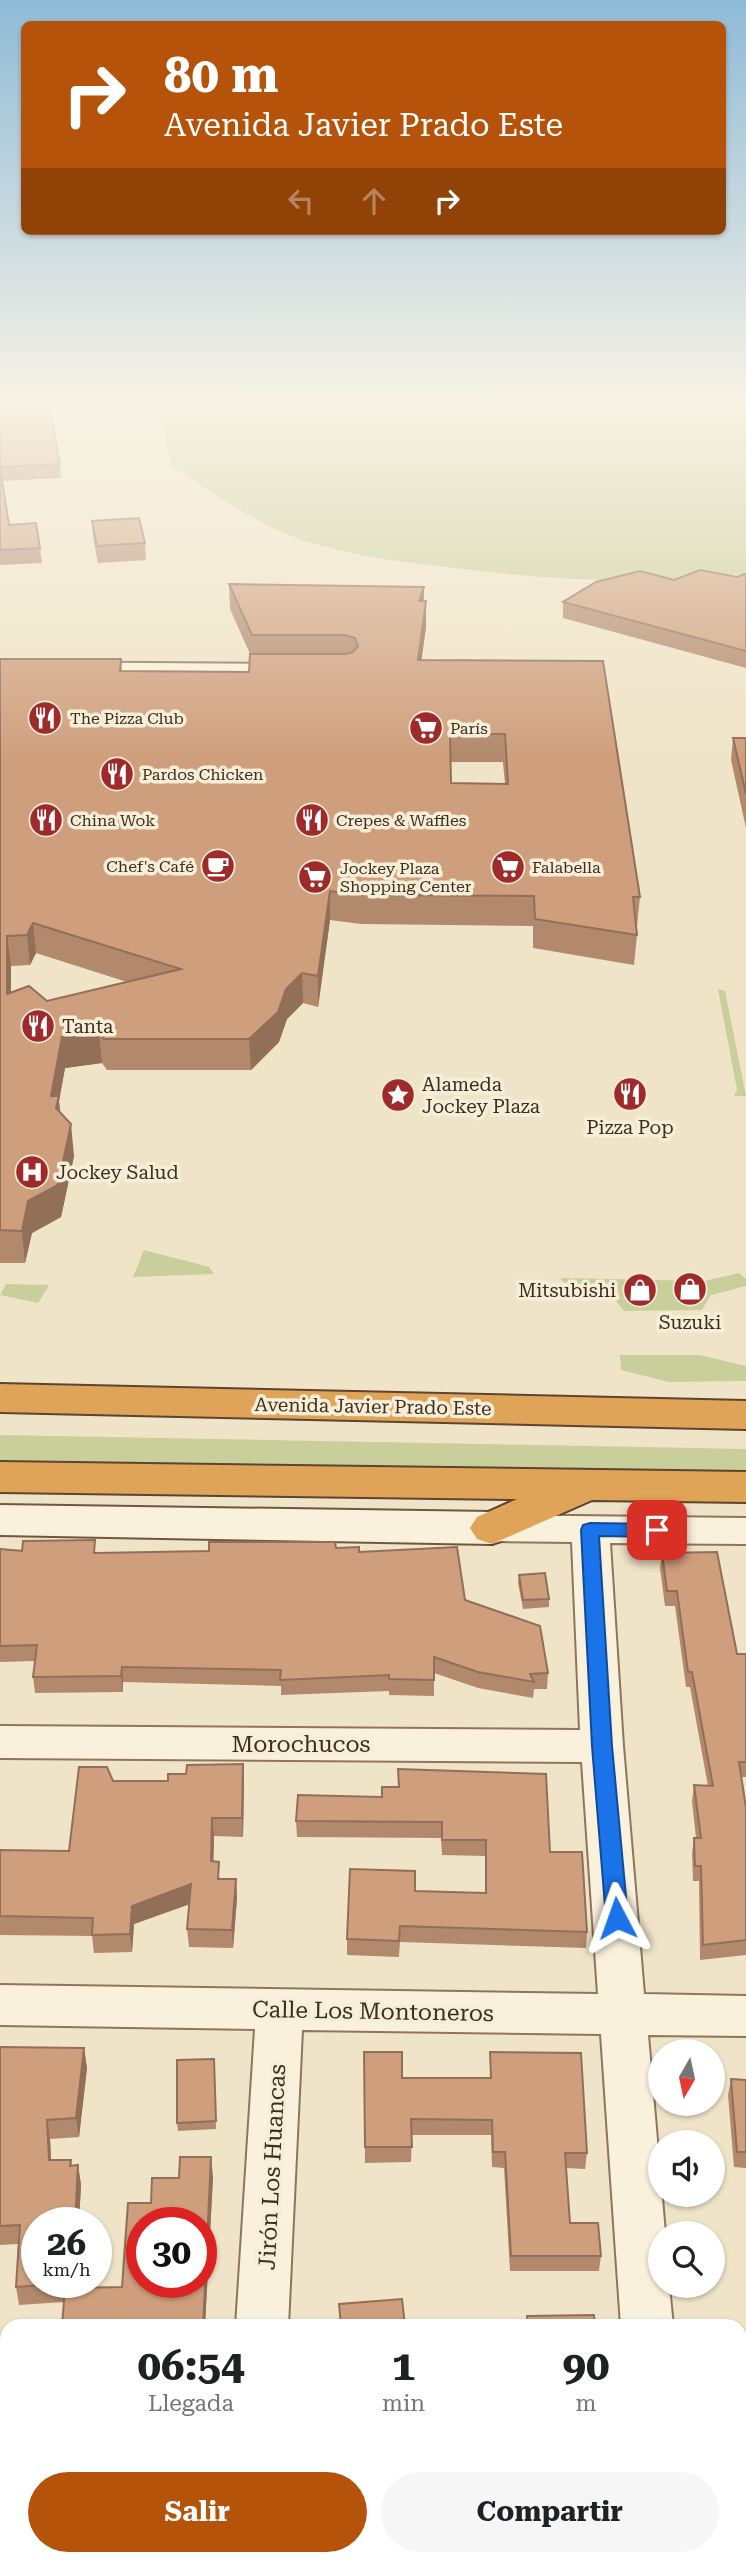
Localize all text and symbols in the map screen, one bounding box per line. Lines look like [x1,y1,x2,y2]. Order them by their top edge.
text: 80 m [164,47,279,104]
icon: right [49,49,140,140]
text: Avenida Javier Prado Este [164,106,563,144]
icon: left [282,182,320,220]
icon: ahead [355,182,393,220]
icon: right [428,182,466,220]
restaurant icon: The Pizza Club [26,699,64,737]
place label: The Pizza Club [70,709,184,728]
supermarket icon: París [407,709,445,747]
place label: París [450,719,488,738]
restaurant icon: Pardos Chicken [98,755,136,793]
place label: Pardos Chicken [142,765,263,784]
restaurant icon: China Wok [27,801,65,839]
restaurant icon: Crepes & Waffles [293,801,331,839]
place label: China Wok [70,811,156,830]
place label: Crepes & Waffles [336,811,467,830]
cafe icon: Chef's Café [199,847,237,885]
supermarket icon: Falabella [489,848,527,886]
place label: Chef's Café [106,857,194,876]
supermarket icon: Jockey Plaza Shopping Center [296,858,334,896]
place label: Falabella [532,858,601,877]
place label: Jockey Plaza Shopping Center [340,859,472,896]
restaurant icon: Tanta [19,1007,57,1045]
place label: Tanta [62,1015,114,1038]
place label: Alameda Jockey Plaza [422,1073,541,1118]
restaurant icon: Pizza Pop [611,1075,649,1113]
place icon: Alameda Jockey Plaza [379,1076,417,1114]
place label: Pizza Pop [586,1116,674,1139]
hospital icon: Jockey Salud [13,1153,51,1191]
place label: Jockey Salud [56,1161,179,1184]
shop icon: Suzuki [671,1270,709,1308]
shop icon: Mitsubishi [621,1271,659,1309]
place label: Mitsubishi [518,1279,616,1302]
place label: Suzuki [659,1311,721,1334]
street label: Avenida Javier Prado Este [254,1393,492,1420]
pin [627,1500,687,1560]
icon: arrive [638,1511,676,1549]
street label: Morochucos [232,1731,371,1758]
position arrow [580,1881,654,1955]
street label: Calle Los Montoneros [252,1996,494,2027]
north arrow [648,2039,724,2116]
map controls [648,2039,725,2298]
street label: Jirón Los Huancas [254,2063,291,2271]
button: sound [648,2130,725,2207]
speed limit sign: 30 [126,2207,217,2298]
button: search [648,2221,725,2298]
text: 26 [47,2223,86,2264]
text: km/h [42,2259,91,2280]
text: 06:54 [137,2341,245,2390]
text: 1 [392,2341,415,2390]
text: 90 [563,2341,610,2390]
text: Llegada [148,2390,234,2417]
text: min [382,2390,425,2417]
text: m [576,2390,597,2417]
button: Salir [28,2472,367,2552]
button: Compartir [381,2472,719,2552]

